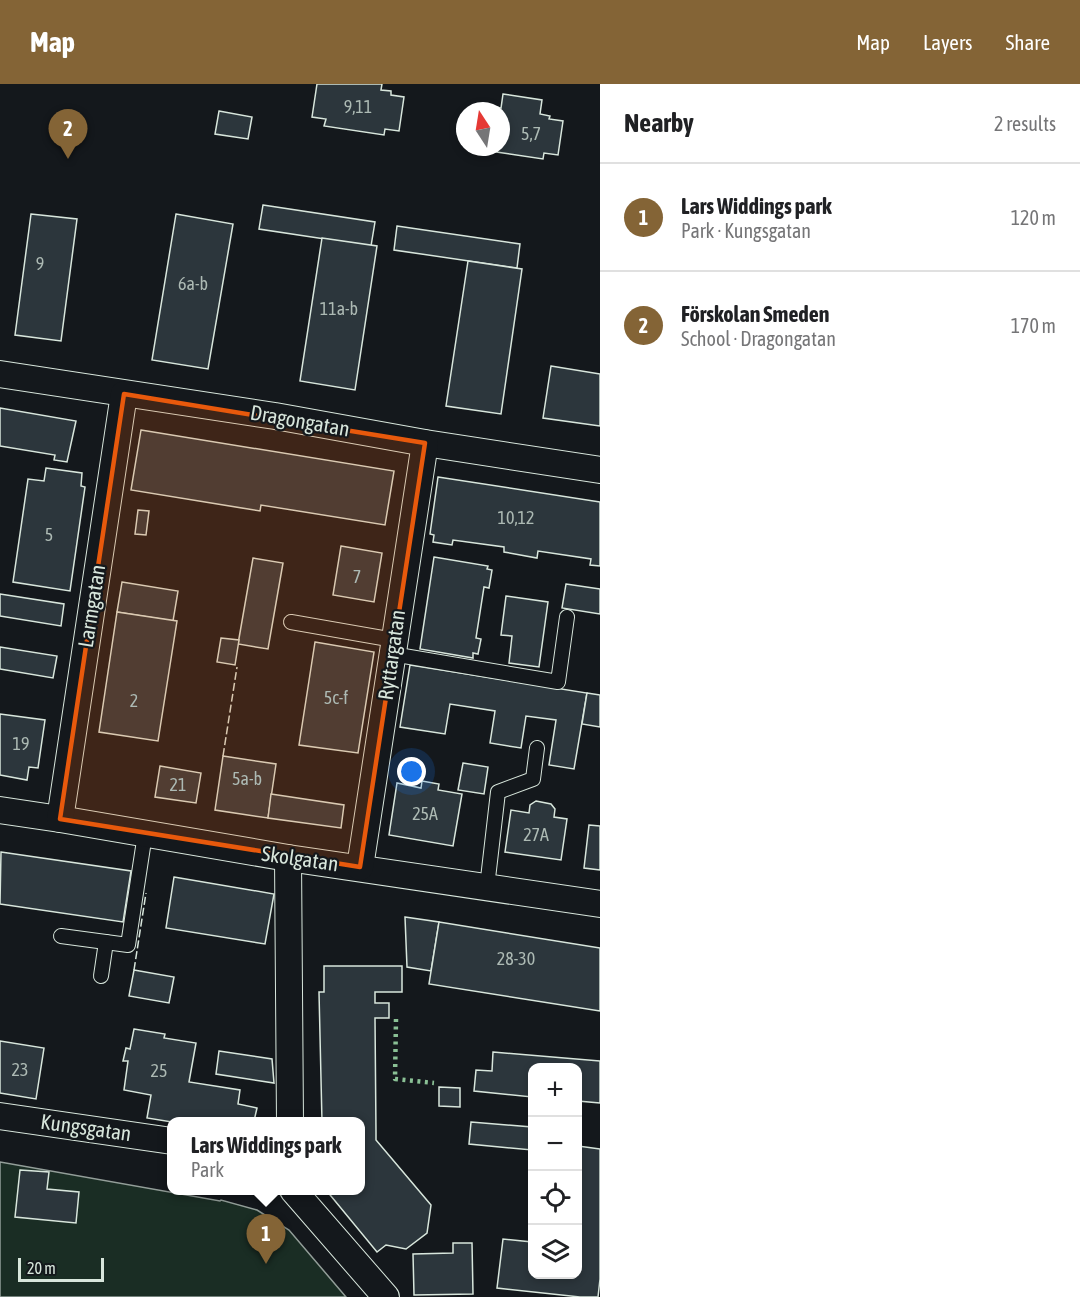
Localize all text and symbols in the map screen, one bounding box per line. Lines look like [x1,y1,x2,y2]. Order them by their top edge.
text: Map [30,26,75,58]
text: Map [856,30,890,54]
text: Layers [923,30,973,54]
text: Share [1006,30,1050,54]
house number: 9,11 [344,96,372,117]
north arrow [456,102,510,156]
text: Nearby [624,108,694,138]
pin: 2 [48,110,88,159]
text: 2 results [994,112,1056,135]
house number: 5,7 [521,123,541,144]
text: Lars Widdings park [681,193,832,219]
text: 1 [639,206,648,229]
text: 120 m [1011,206,1056,229]
text: Park · Kungsgatan [681,219,811,242]
house number: 9 [36,253,44,274]
house number: 6a-b [178,273,208,294]
house number: 11a-b [320,298,358,319]
text: Förskolan Smeden [681,301,829,327]
text: 2 [639,314,648,337]
text: 170 m [1011,314,1056,337]
text: School · Dragongatan [681,327,836,350]
street label: Dragongatan [249,399,352,441]
house number: 10,12 [497,507,535,528]
house number: 5 [45,524,53,545]
street label: Larmgatan [73,563,109,649]
house number: 7 [353,566,361,587]
street label: Ryttargatan [373,608,409,702]
house number: 5c-f [324,687,348,708]
house number: 2 [130,690,138,711]
house number: 19 [13,733,29,754]
your location [397,757,426,786]
house number: 5a-b [232,768,262,789]
house number: 21 [170,774,186,795]
house number: 25A [412,803,438,824]
house number: 27A [523,824,549,845]
street label: Skolgatan [260,841,340,875]
house number: 28-30 [497,948,535,969]
house number: 23 [12,1059,28,1080]
house number: 25 [151,1060,167,1081]
map controls [528,1063,582,1279]
button: + [528,1063,582,1117]
street label: Kungsgatan [39,1109,133,1145]
popup [167,1117,365,1195]
button: − [528,1117,582,1171]
text: Lars Widdings park [191,1132,341,1158]
text: Park [191,1158,224,1181]
button: locate [528,1171,582,1225]
pin: 1 [246,1214,286,1264]
button: layers [528,1225,582,1279]
scale bar [18,1255,104,1282]
text: 20 m [27,1259,56,1277]

